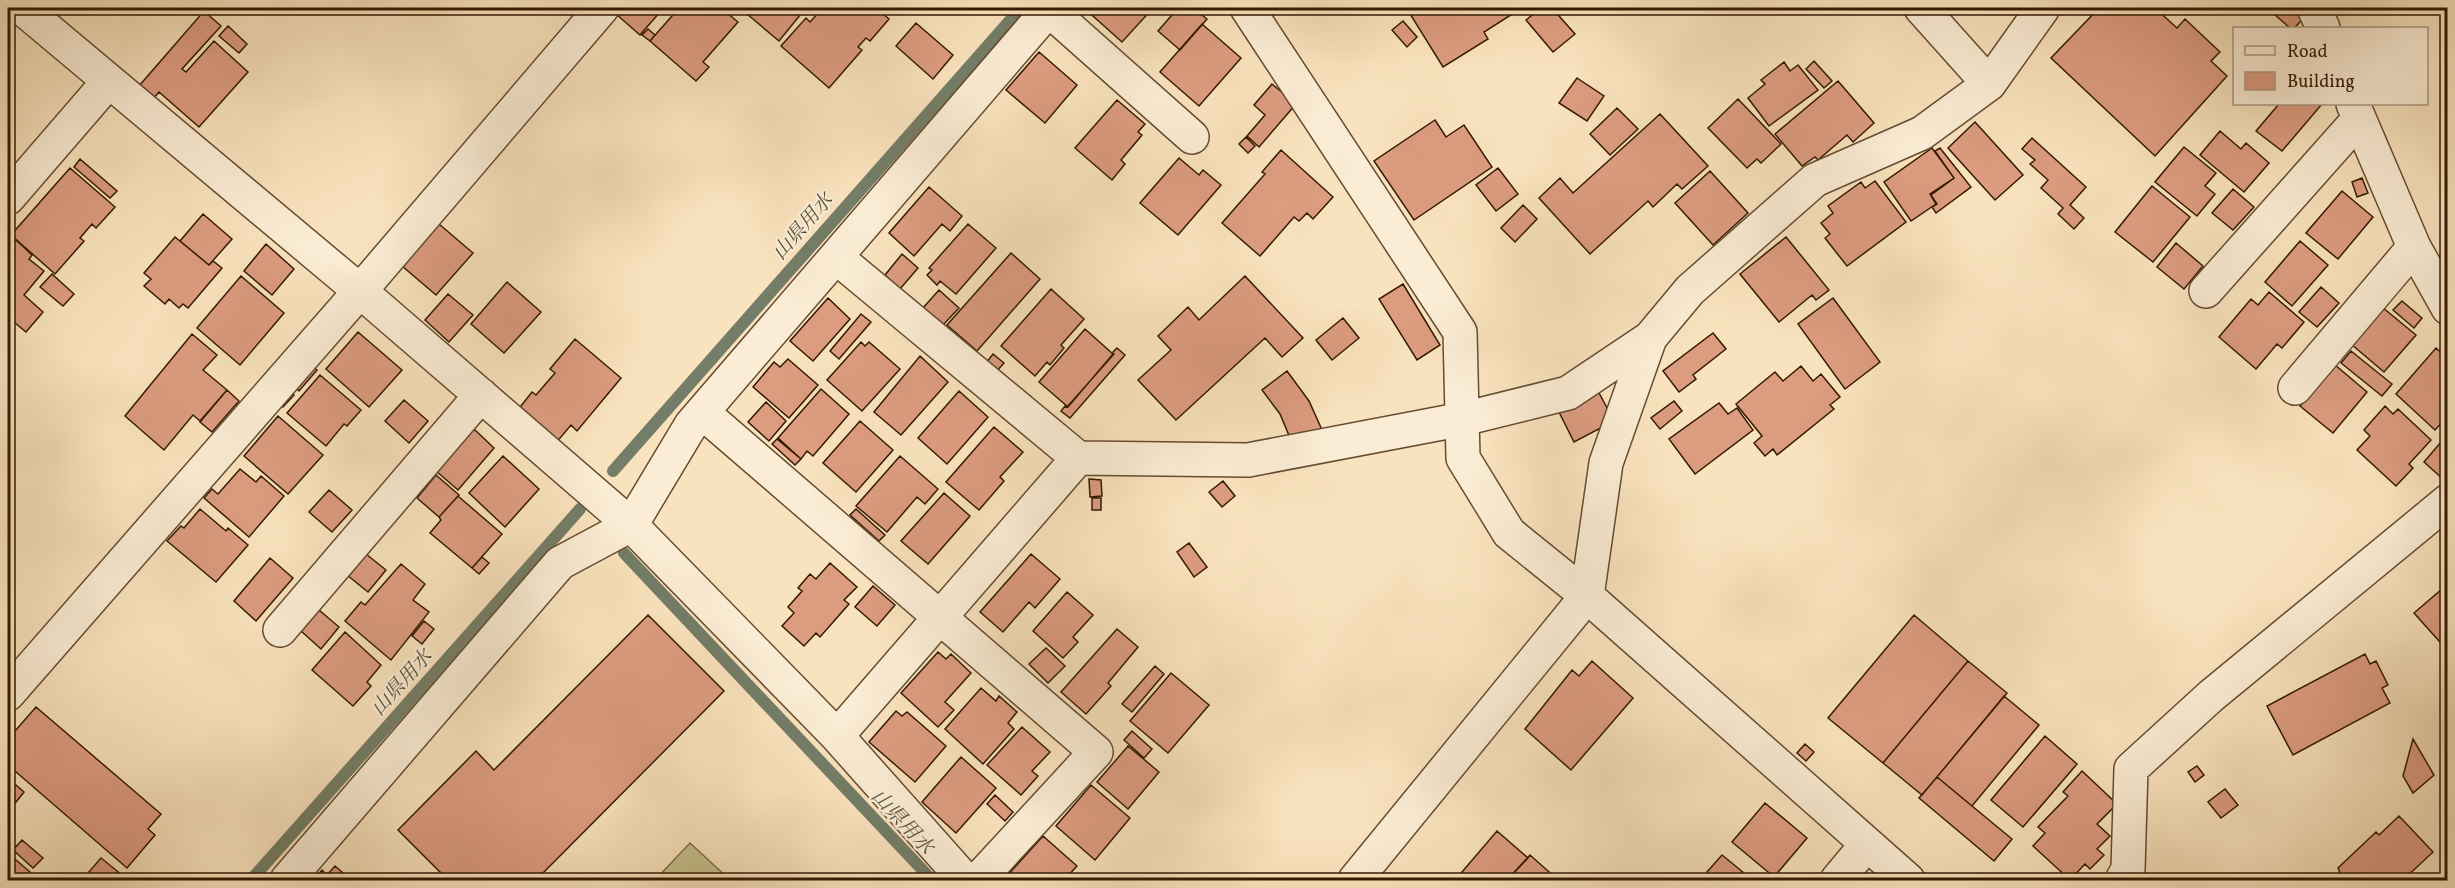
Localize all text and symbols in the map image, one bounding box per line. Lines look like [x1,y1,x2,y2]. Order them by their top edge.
legend [2233,27,2428,105]
text: Road [2287,40,2328,65]
text: Building [2287,70,2355,95]
water label: 山県用水 [767,186,842,267]
water label: 山県用水 [365,643,441,722]
water label: 山県用水 [864,784,940,863]

